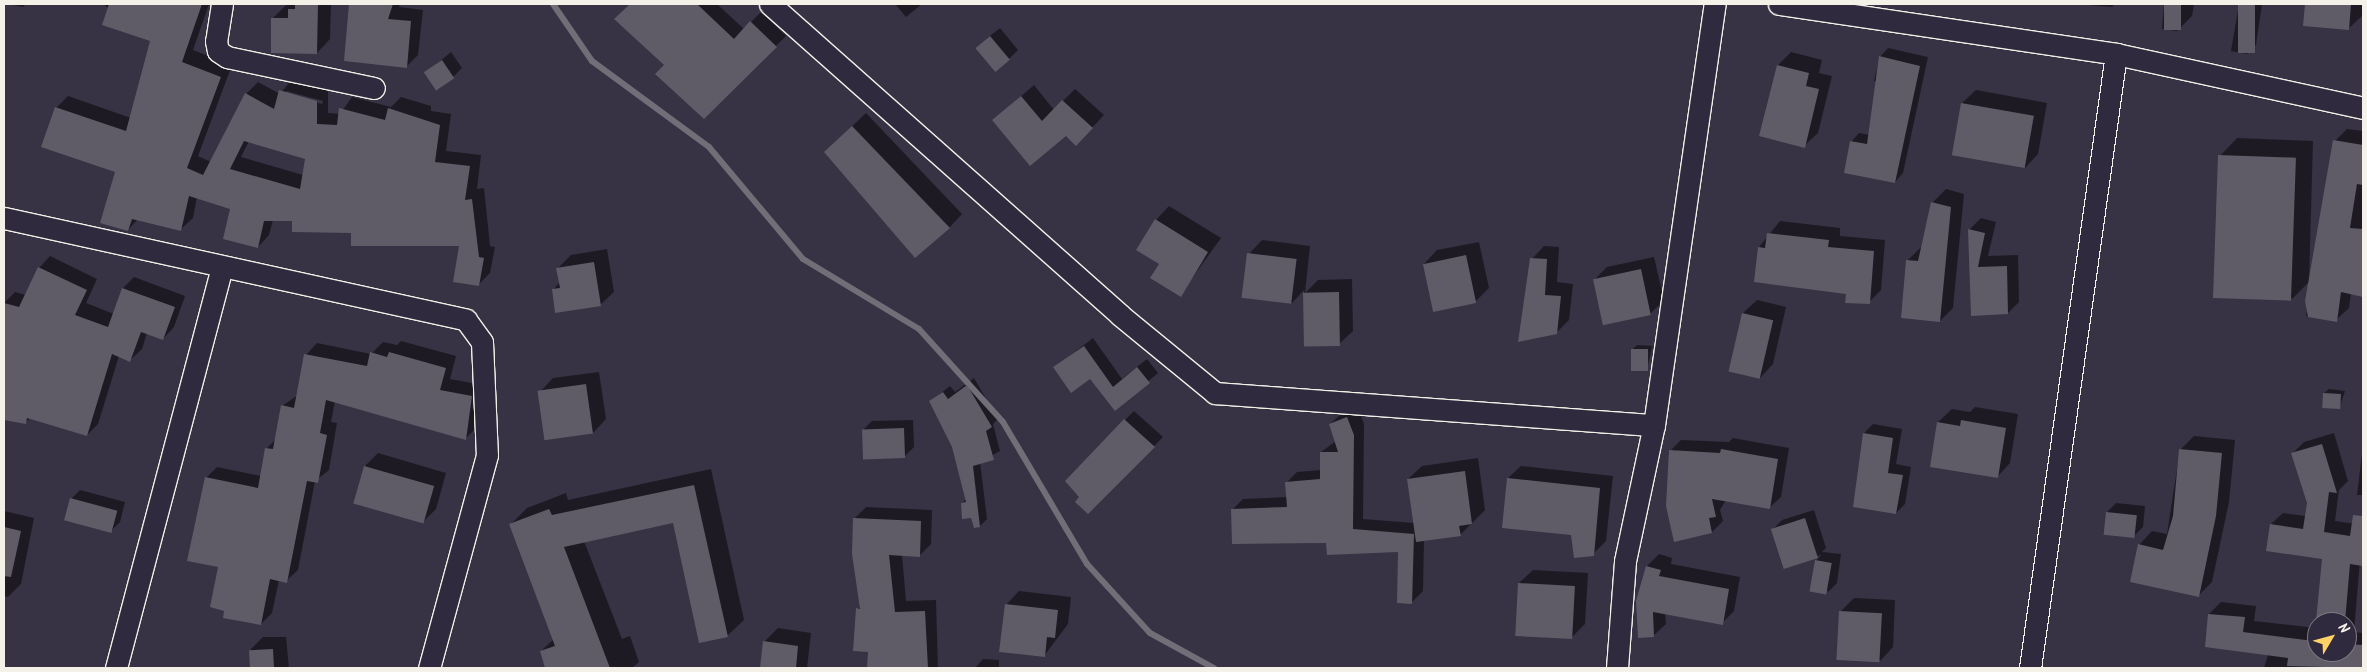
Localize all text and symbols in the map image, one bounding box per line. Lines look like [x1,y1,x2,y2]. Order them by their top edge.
north arrow [2307,612,2357,662]
text: N [2332,618,2355,639]

